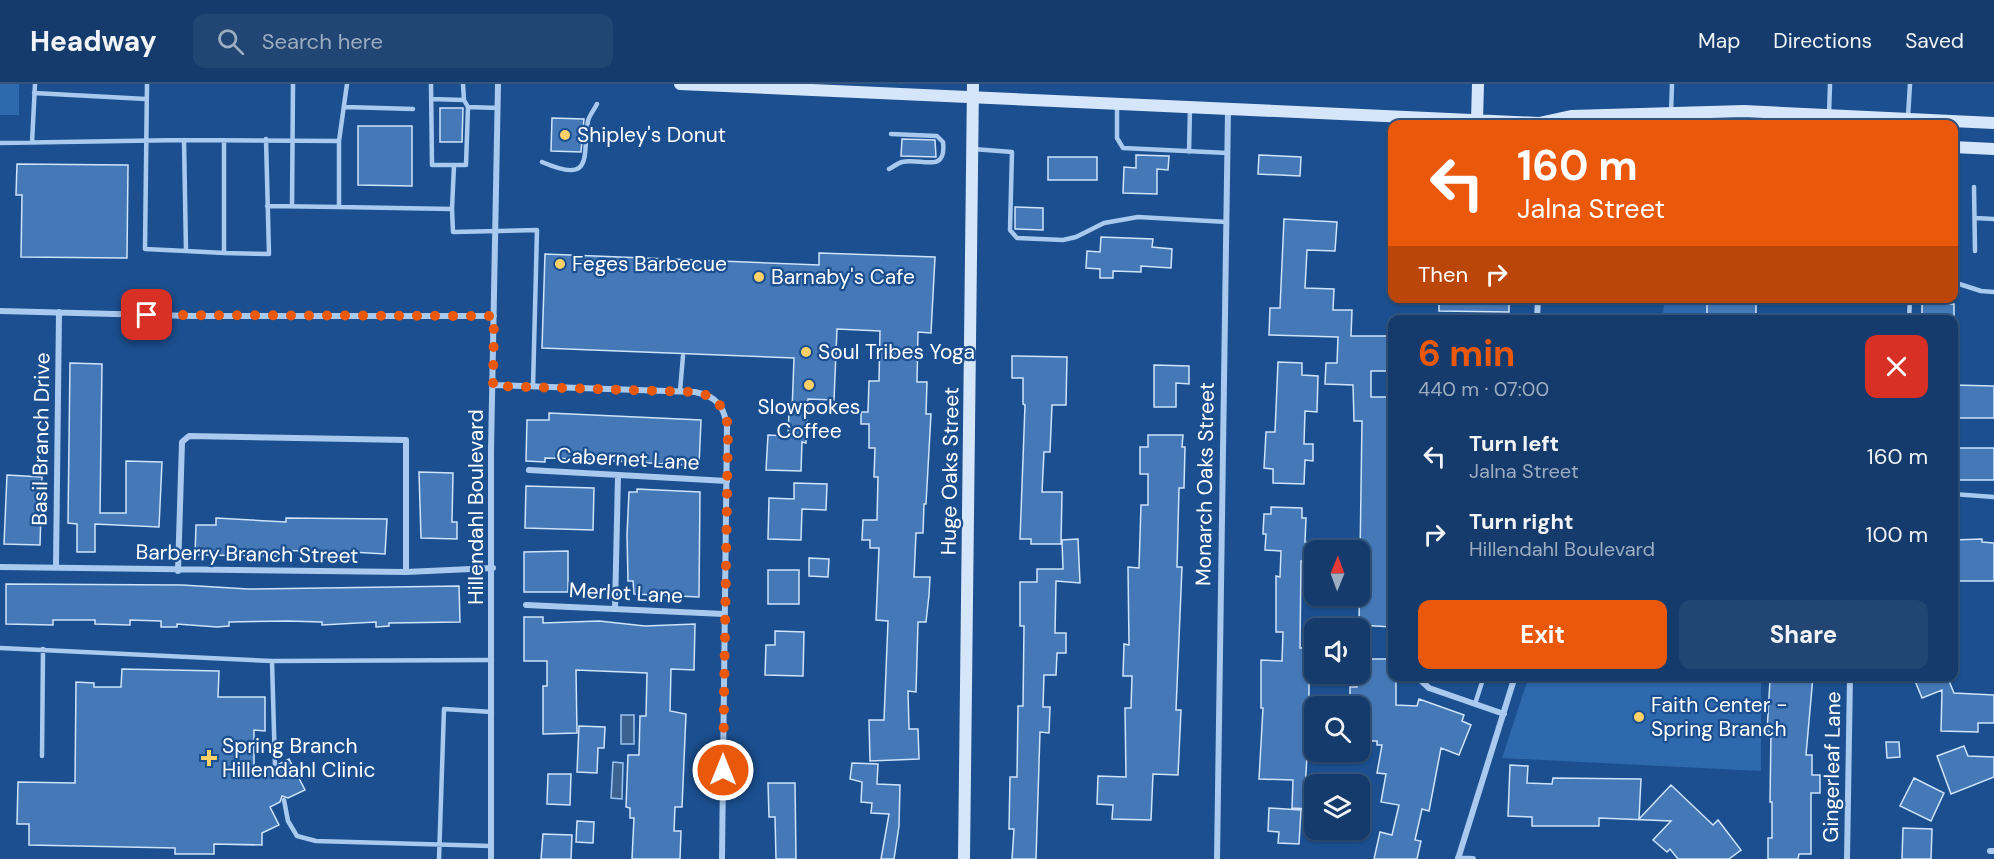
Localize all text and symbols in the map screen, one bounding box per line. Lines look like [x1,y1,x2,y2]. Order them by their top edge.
search box [193,14,613,68]
text: Headway [30,23,157,60]
icon: search [214,25,247,58]
text: Search here [262,27,383,56]
text: Map [1698,27,1740,55]
text: Directions [1773,27,1872,55]
text: Saved [1905,27,1964,55]
place label: Shipley's Donut [577,121,726,149]
marker: Shipley's Donut [558,128,572,142]
text: 160 m [1517,138,1638,193]
icon: left [1418,144,1496,222]
text: Jalna Street [1517,191,1665,226]
place label: Feges Barbecue [572,250,727,278]
marker: Feges Barbecue [553,257,567,271]
icon: right [1480,258,1513,291]
text: Then [1418,260,1468,289]
place label: Barnaby's Cafe [771,263,915,291]
marker: Barnaby's Cafe [752,270,766,284]
pin [121,289,172,340]
icon: arrive [130,298,163,331]
text: 6 min [1418,330,1515,377]
button: close [1865,335,1928,398]
place label: Soul Tribes Yoga [818,338,975,366]
marker: Soul Tribes Yoga [799,345,813,359]
street label: Basil Branch Drive [25,352,57,526]
text: 440 m · 07:00 [1418,376,1549,402]
marker: Slowpokes Coffee [802,378,816,392]
street label: Monarch Oaks Street [1189,382,1221,586]
street label: Huge Oaks Street [935,387,965,555]
place label: Slowpokes Coffee [758,393,860,445]
street label: Hillendahl Boulevard [462,409,490,605]
text: Turn left [1469,429,1559,458]
icon: left [1418,440,1451,473]
street label: Cabernet Lane [556,441,700,477]
text: 160 m [1867,442,1928,471]
text: Jalna Street [1469,458,1579,484]
text: Turn right [1469,507,1574,536]
icon: right [1418,518,1451,551]
text: 100 m [1866,520,1928,549]
text: Hillendahl Boulevard [1469,536,1655,562]
street label: Barberry Branch Street [135,538,359,570]
north arrow [1304,540,1370,606]
map controls [1304,540,1370,840]
street label: Merlot Lane [568,576,684,610]
button: Exit [1418,600,1667,669]
button: Share [1679,600,1928,669]
button: sound [1304,618,1370,684]
place label: Faith Center - Spring Branch [1651,691,1788,743]
street label: Gingerleaf Lane [1817,691,1847,843]
button: search [1304,696,1370,762]
marker: Faith Center - Spring Branch [1632,710,1646,724]
place label: Spring Branch Hillendahl Clinic [222,732,376,784]
position arrow [691,738,755,802]
marker: Spring Branch Hillendahl Clinic [200,749,218,767]
button: layers [1304,774,1370,840]

